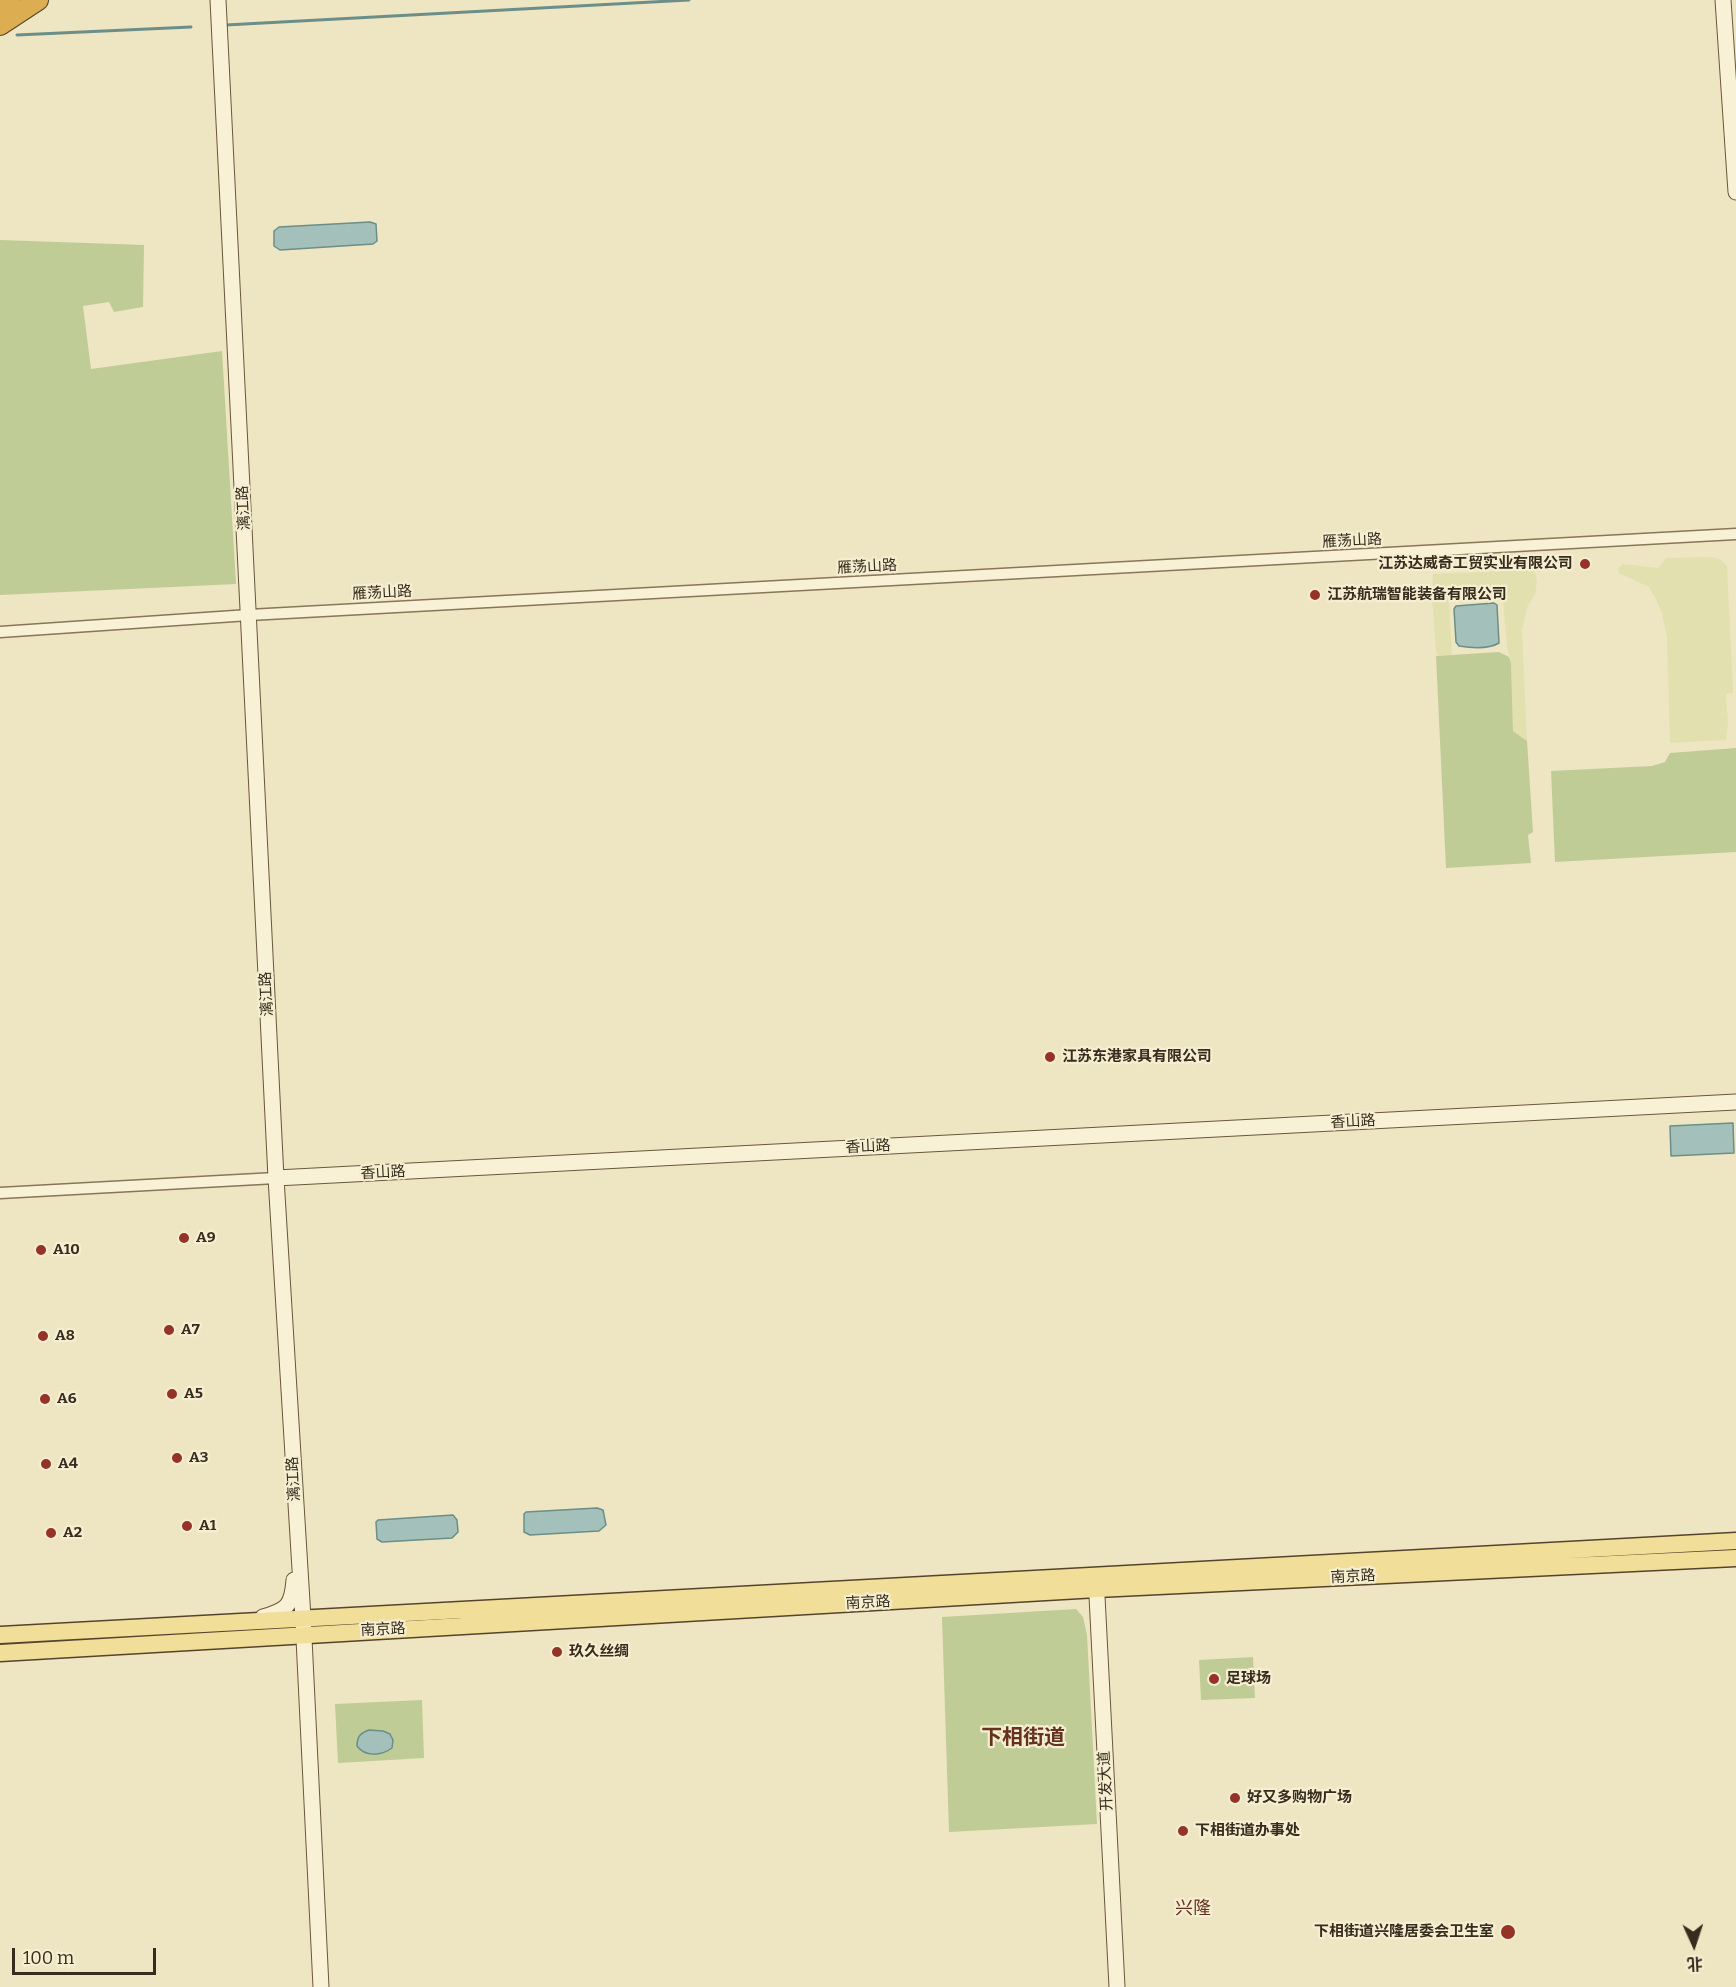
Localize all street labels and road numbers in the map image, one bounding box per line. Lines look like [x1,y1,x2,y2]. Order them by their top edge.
street label: 漓江路 [234,485,254,531]
street label: 雁荡山路 [1322,530,1382,552]
street label: 雁荡山路 [837,556,897,578]
street label: 雁荡山路 [352,582,412,604]
street label: 漓江路 [257,971,277,1017]
street label: 香山路 [1330,1112,1376,1132]
street label: 香山路 [845,1137,891,1157]
street label: 香山路 [360,1163,406,1183]
street label: 漓江路 [284,1456,304,1502]
street label: 南京路 [1330,1567,1376,1587]
street label: 南京路 [845,1593,891,1613]
street label: 南京路 [360,1620,406,1640]
street label: 开发大道 [1095,1751,1117,1811]

